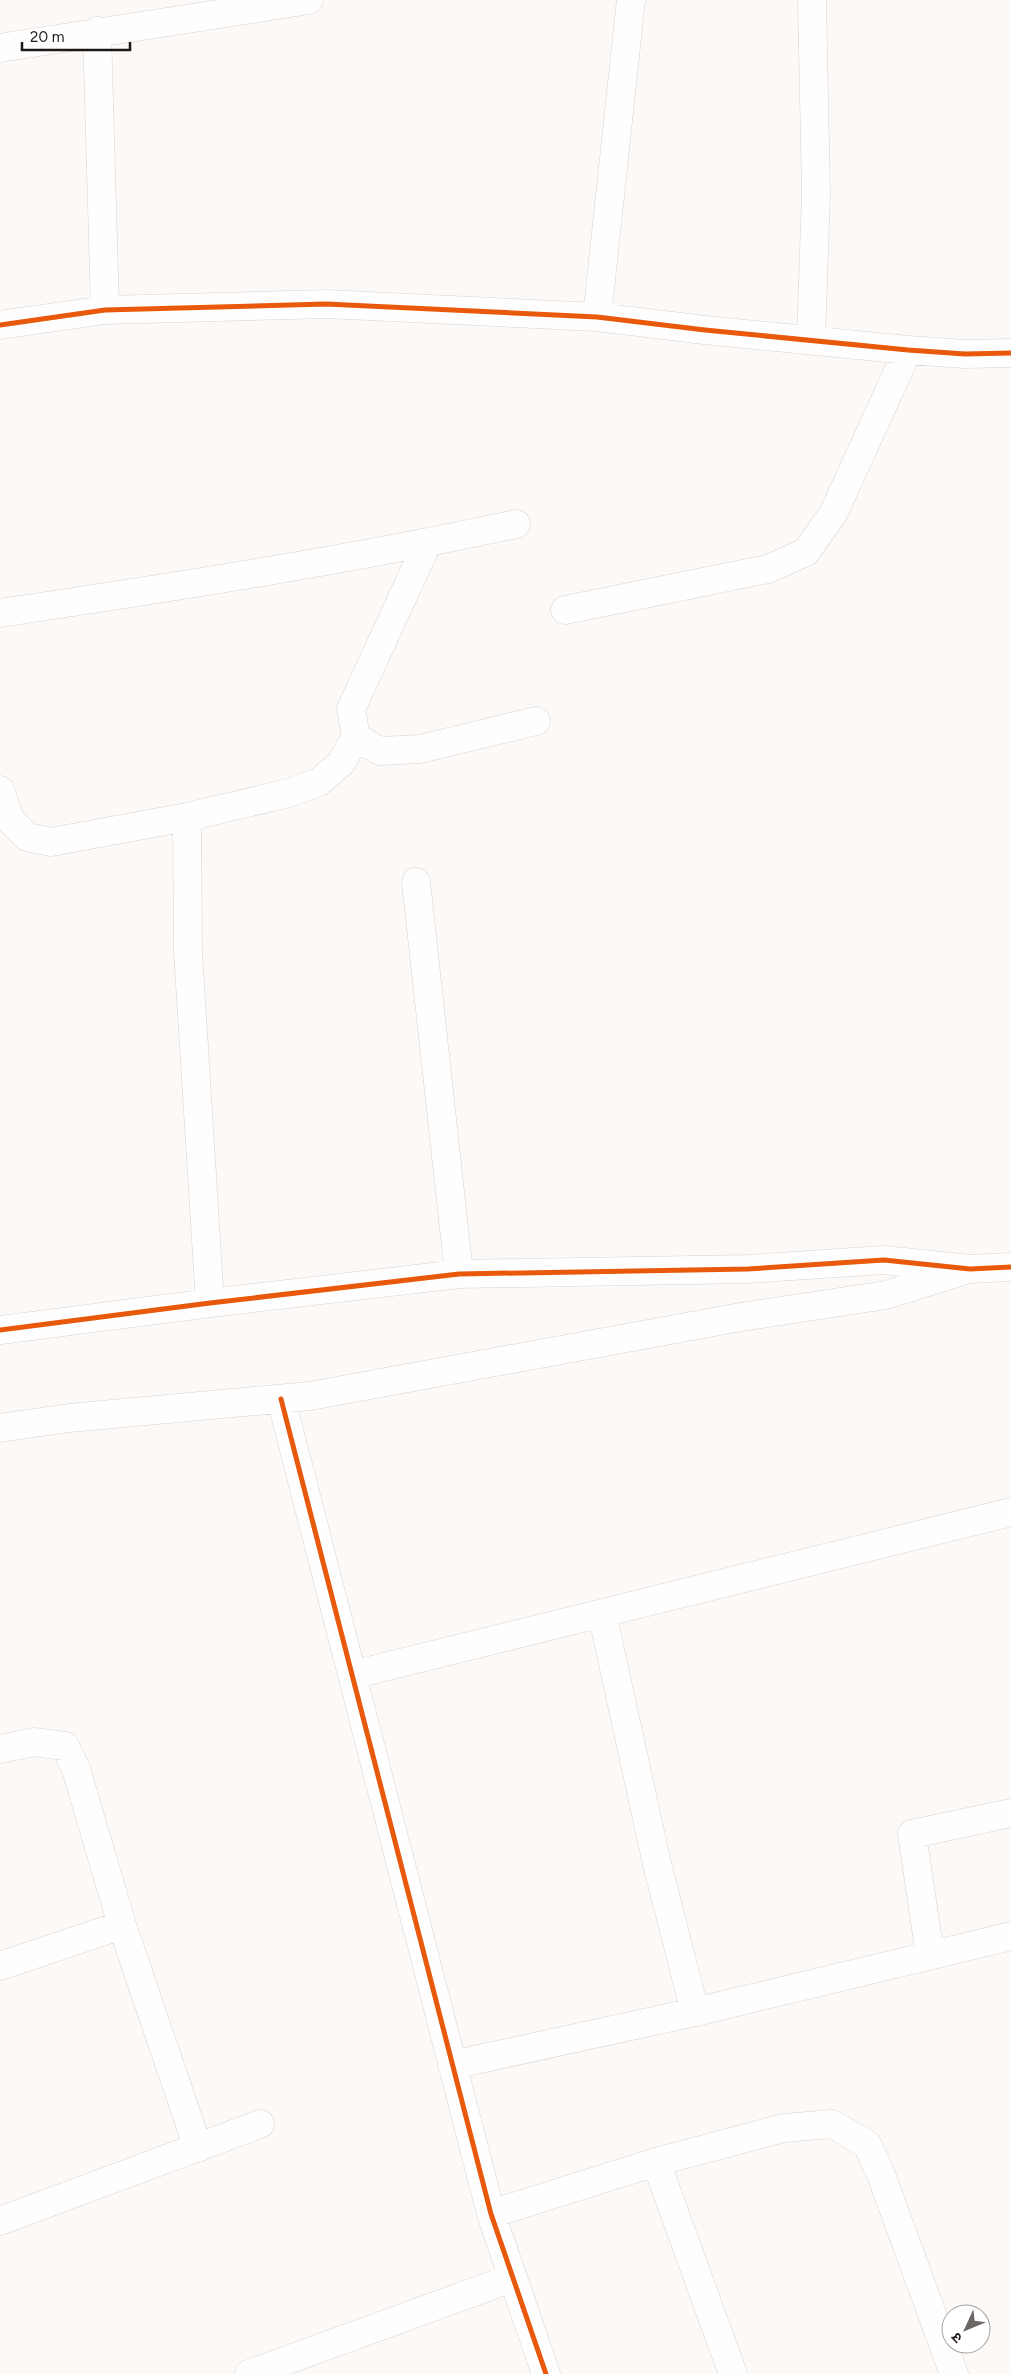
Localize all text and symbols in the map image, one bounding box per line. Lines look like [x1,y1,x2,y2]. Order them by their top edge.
scale bar [22,20,130,52]
text: 20 m [30,28,64,46]
north arrow [941,2304,991,2354]
text: उ [947,2328,966,2347]

